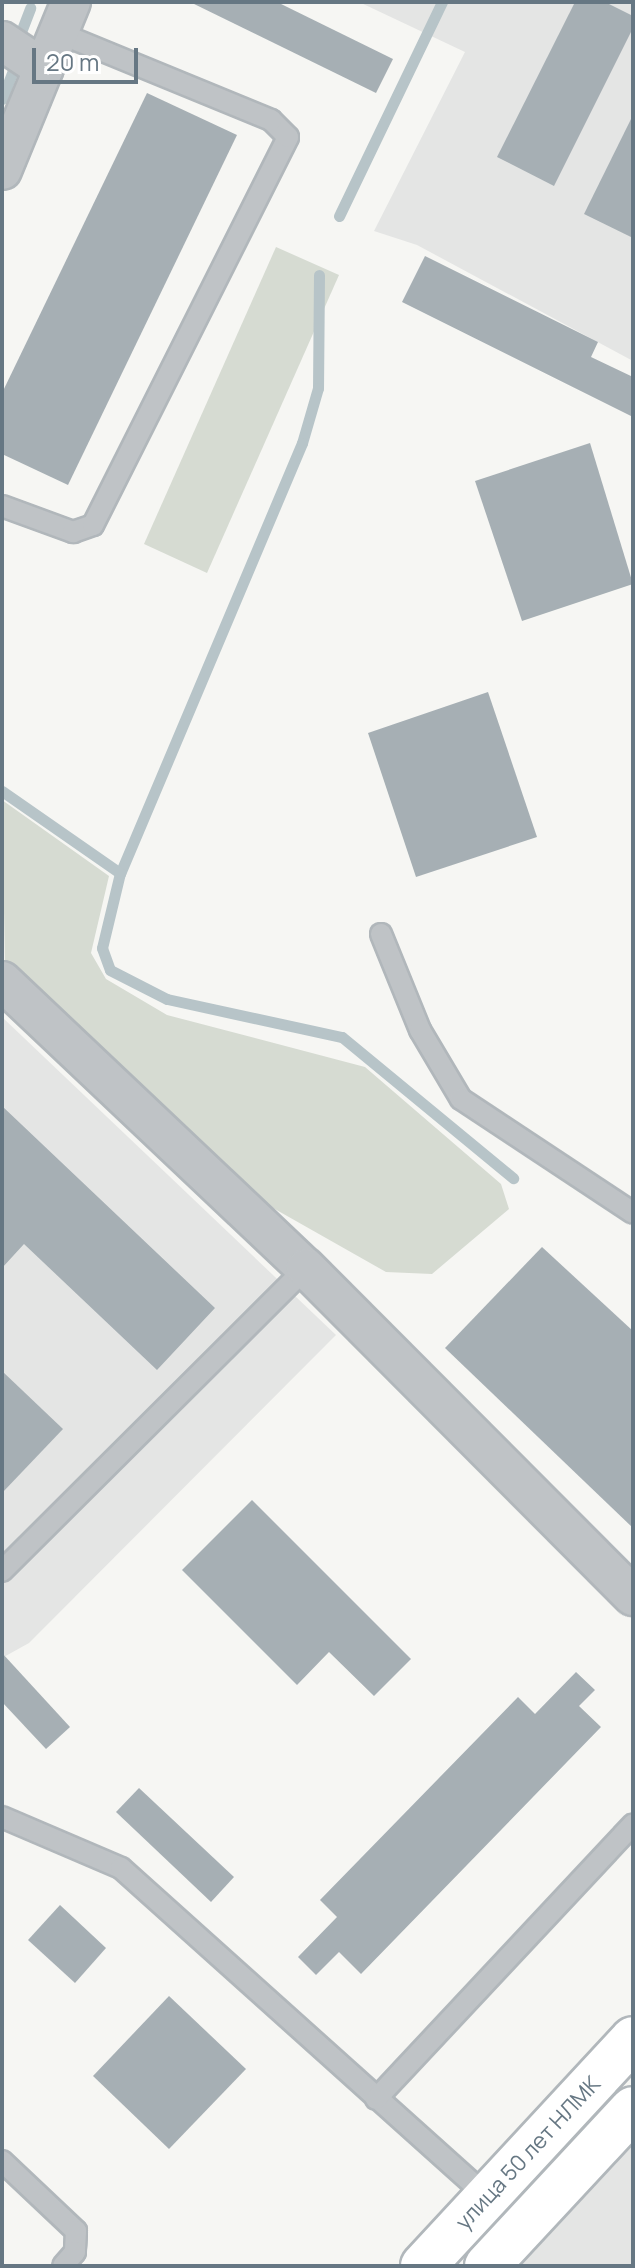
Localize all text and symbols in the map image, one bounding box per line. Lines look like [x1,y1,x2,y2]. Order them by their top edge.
scale bar [36,32,142,82]
text: 20 m [46,45,99,78]
street label: улица 50 лет НЛМК [450,2071,606,2235]

